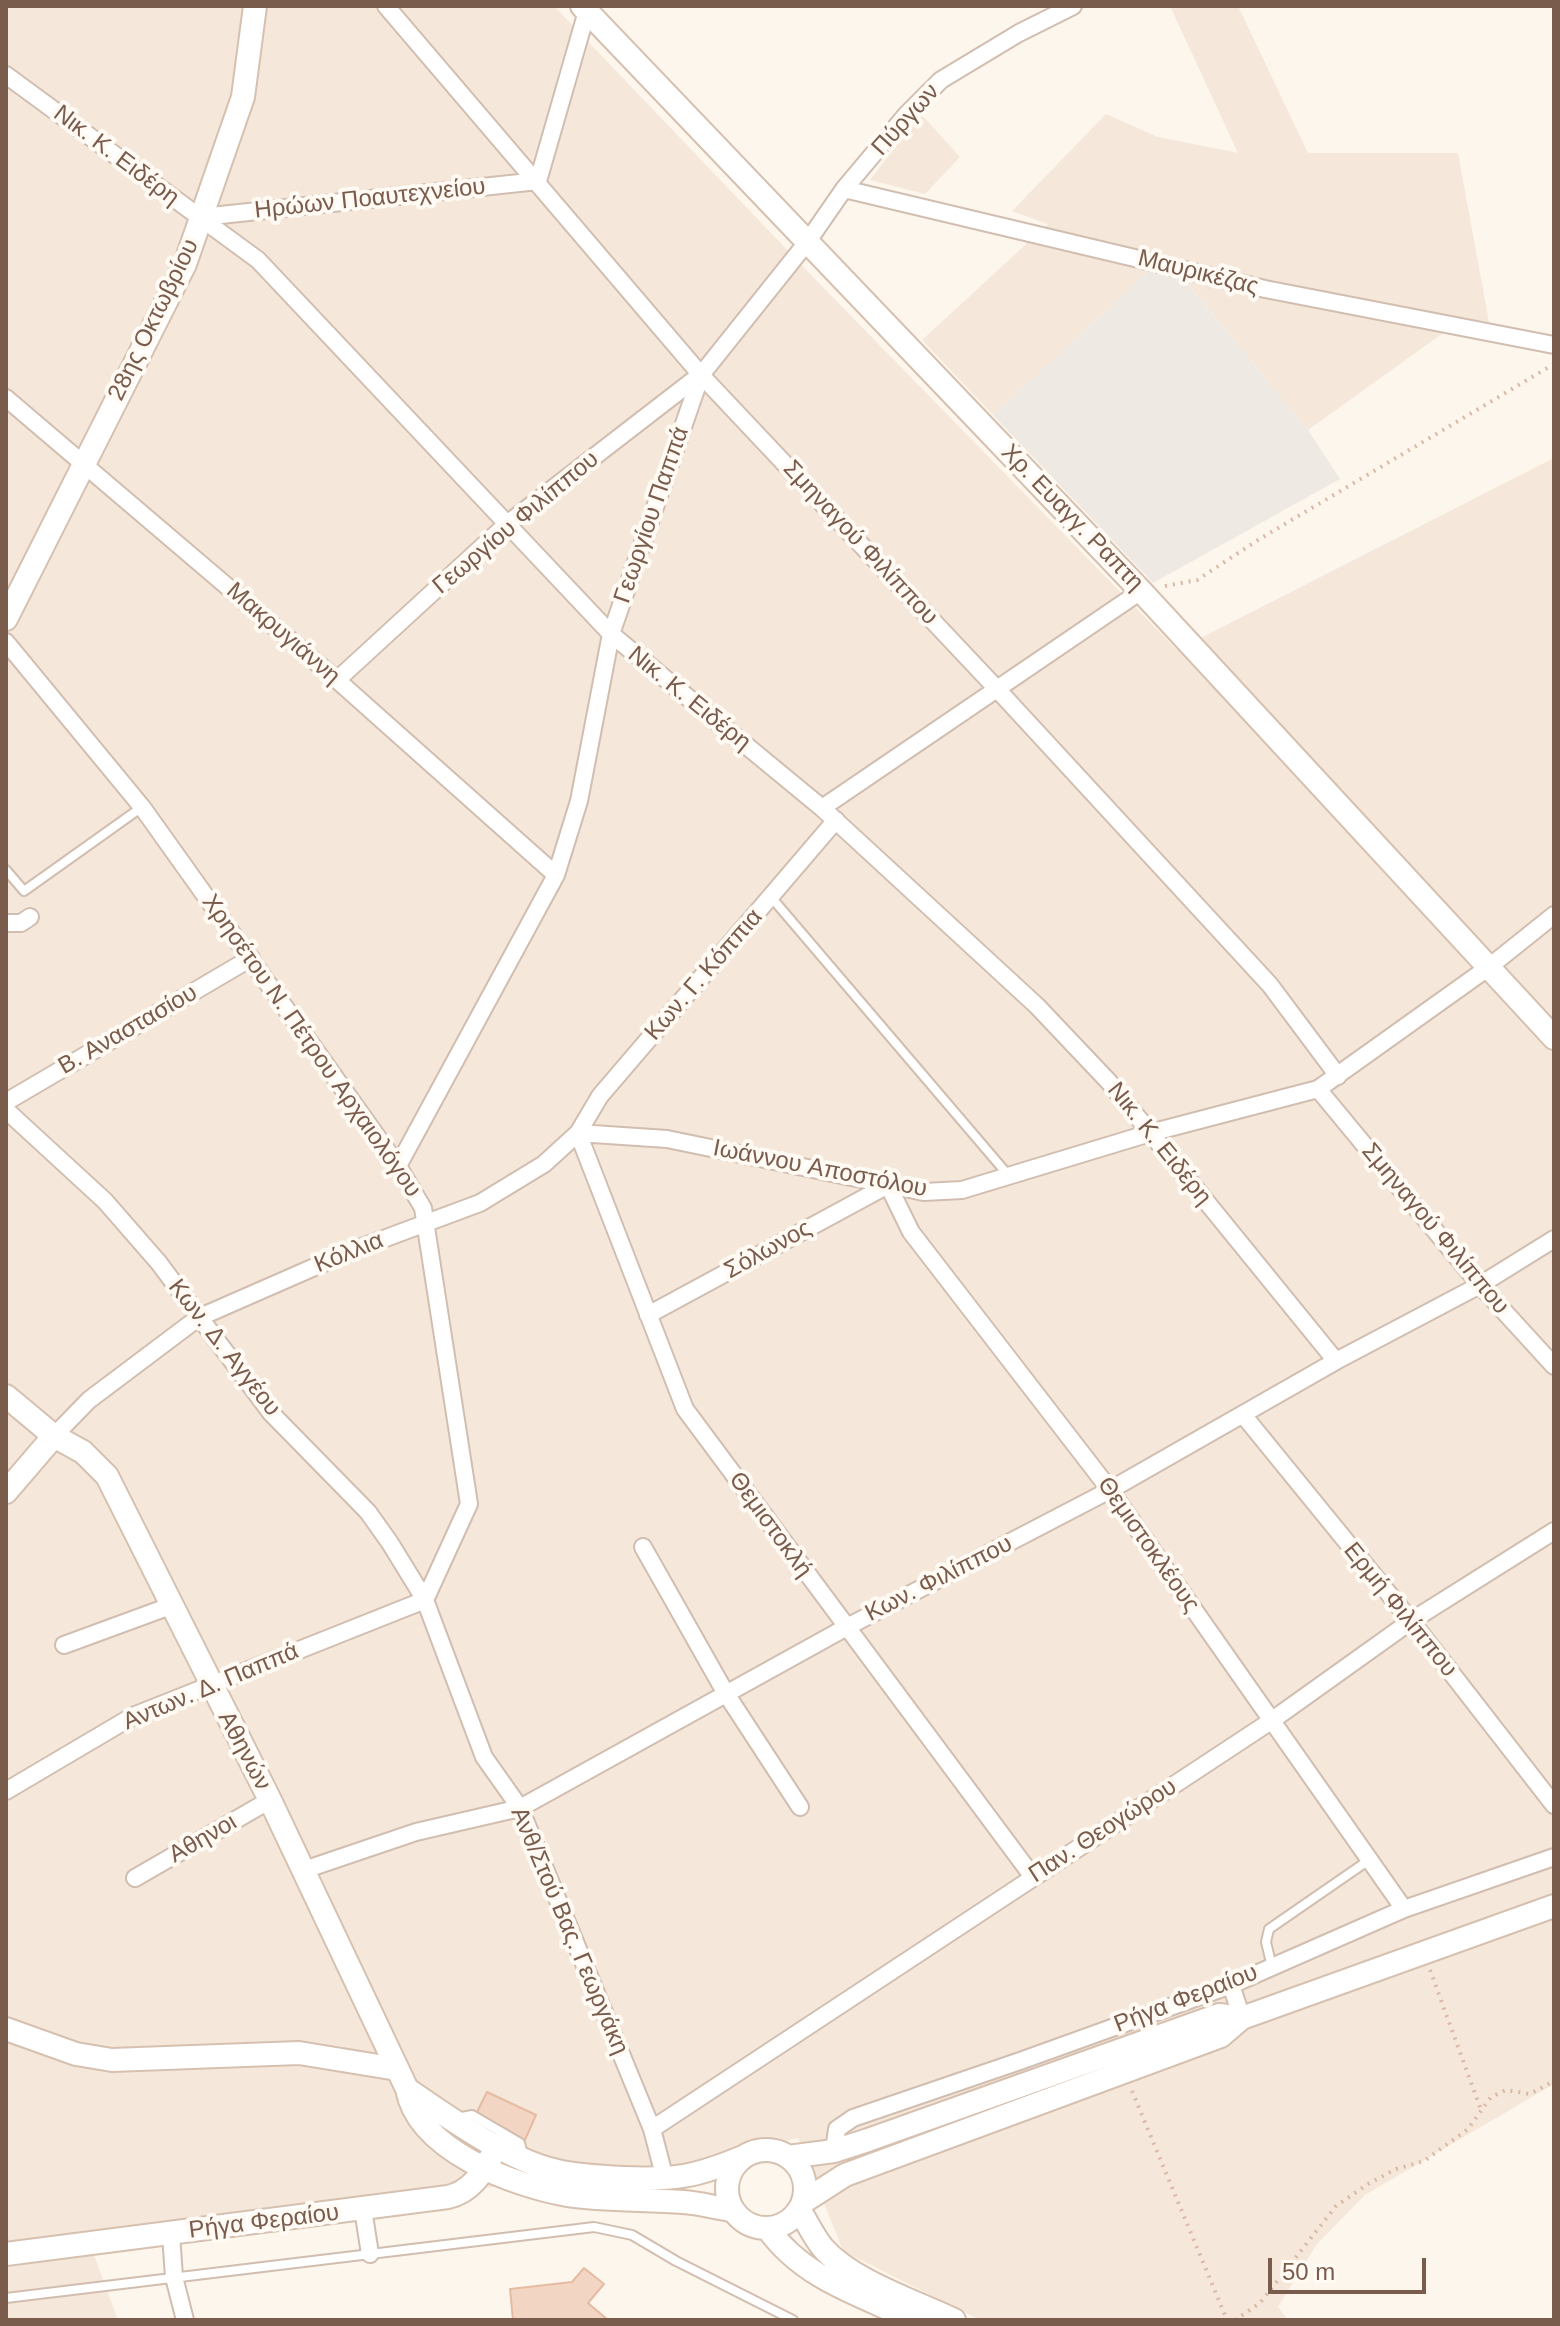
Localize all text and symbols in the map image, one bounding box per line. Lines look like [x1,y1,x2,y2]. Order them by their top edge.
street label: Πύργων [866,78,946,162]
street label: Νικ. Κ. Ειδέρη [48,99,184,213]
street label: Ηρώων Ποαυτεχνείου [253,173,487,225]
street label: 28ης Οκτωβρίου [102,235,206,405]
street label: Μαυρικέζας [1135,244,1261,302]
street label: Γεωργίου Παππά [608,423,696,607]
street label: Χρ. Ευαγγ. Ραπτη [995,439,1149,597]
street label: Γεωργίου Φιλίππου [427,445,605,601]
street label: Σμηναγού Φιλίππου [776,455,944,631]
street label: Μακρυγιάννη [220,577,346,691]
street label: Νικ. Κ. Ειδέρη [622,641,756,757]
street label: Χρησέτου Ν. Πέτρου Αρχαιολόγου [195,889,427,1203]
street label: Κων. Γ. Κόππια [639,903,769,1047]
street label: Β. Αναστασίου [54,979,202,1081]
street label: Νικ. Κ. Ειδέρη [1101,1077,1217,1211]
street label: Ιωάννου Αποστόλου [711,1134,929,1204]
street label: Σμηναγού Φιλίππου [1355,1138,1515,1320]
street label: Σόλωνος [719,1214,817,1286]
street label: Κόλλια [310,1226,388,1280]
street label: Κων. Δ. Αγγέου [162,1274,286,1422]
street label: Θεμιστοκλή [722,1467,818,1583]
street label: Θεμιστοκλέους [1091,1472,1205,1618]
street label: Κων. Φιλίππου [861,1530,1017,1628]
street label: Ερμή Φιλίππου [1337,1537,1463,1683]
street label: Αντων. Δ. Παππά [119,1637,303,1737]
street label: Αθηνών [211,1707,277,1795]
street label: Παν. Θεογώρου [1024,1773,1182,1889]
street label: Ανθ/Στού Βας. Γεωργάκη [504,1803,634,2059]
street label: Αθηνοι [164,1808,242,1870]
street label: Ρήγα Φεραίου [1110,1958,1262,2040]
street label: Ρήγα Φεραίου [187,2199,341,2245]
scale bar [1272,2242,1430,2292]
text: 50 m [1282,2258,1335,2285]

